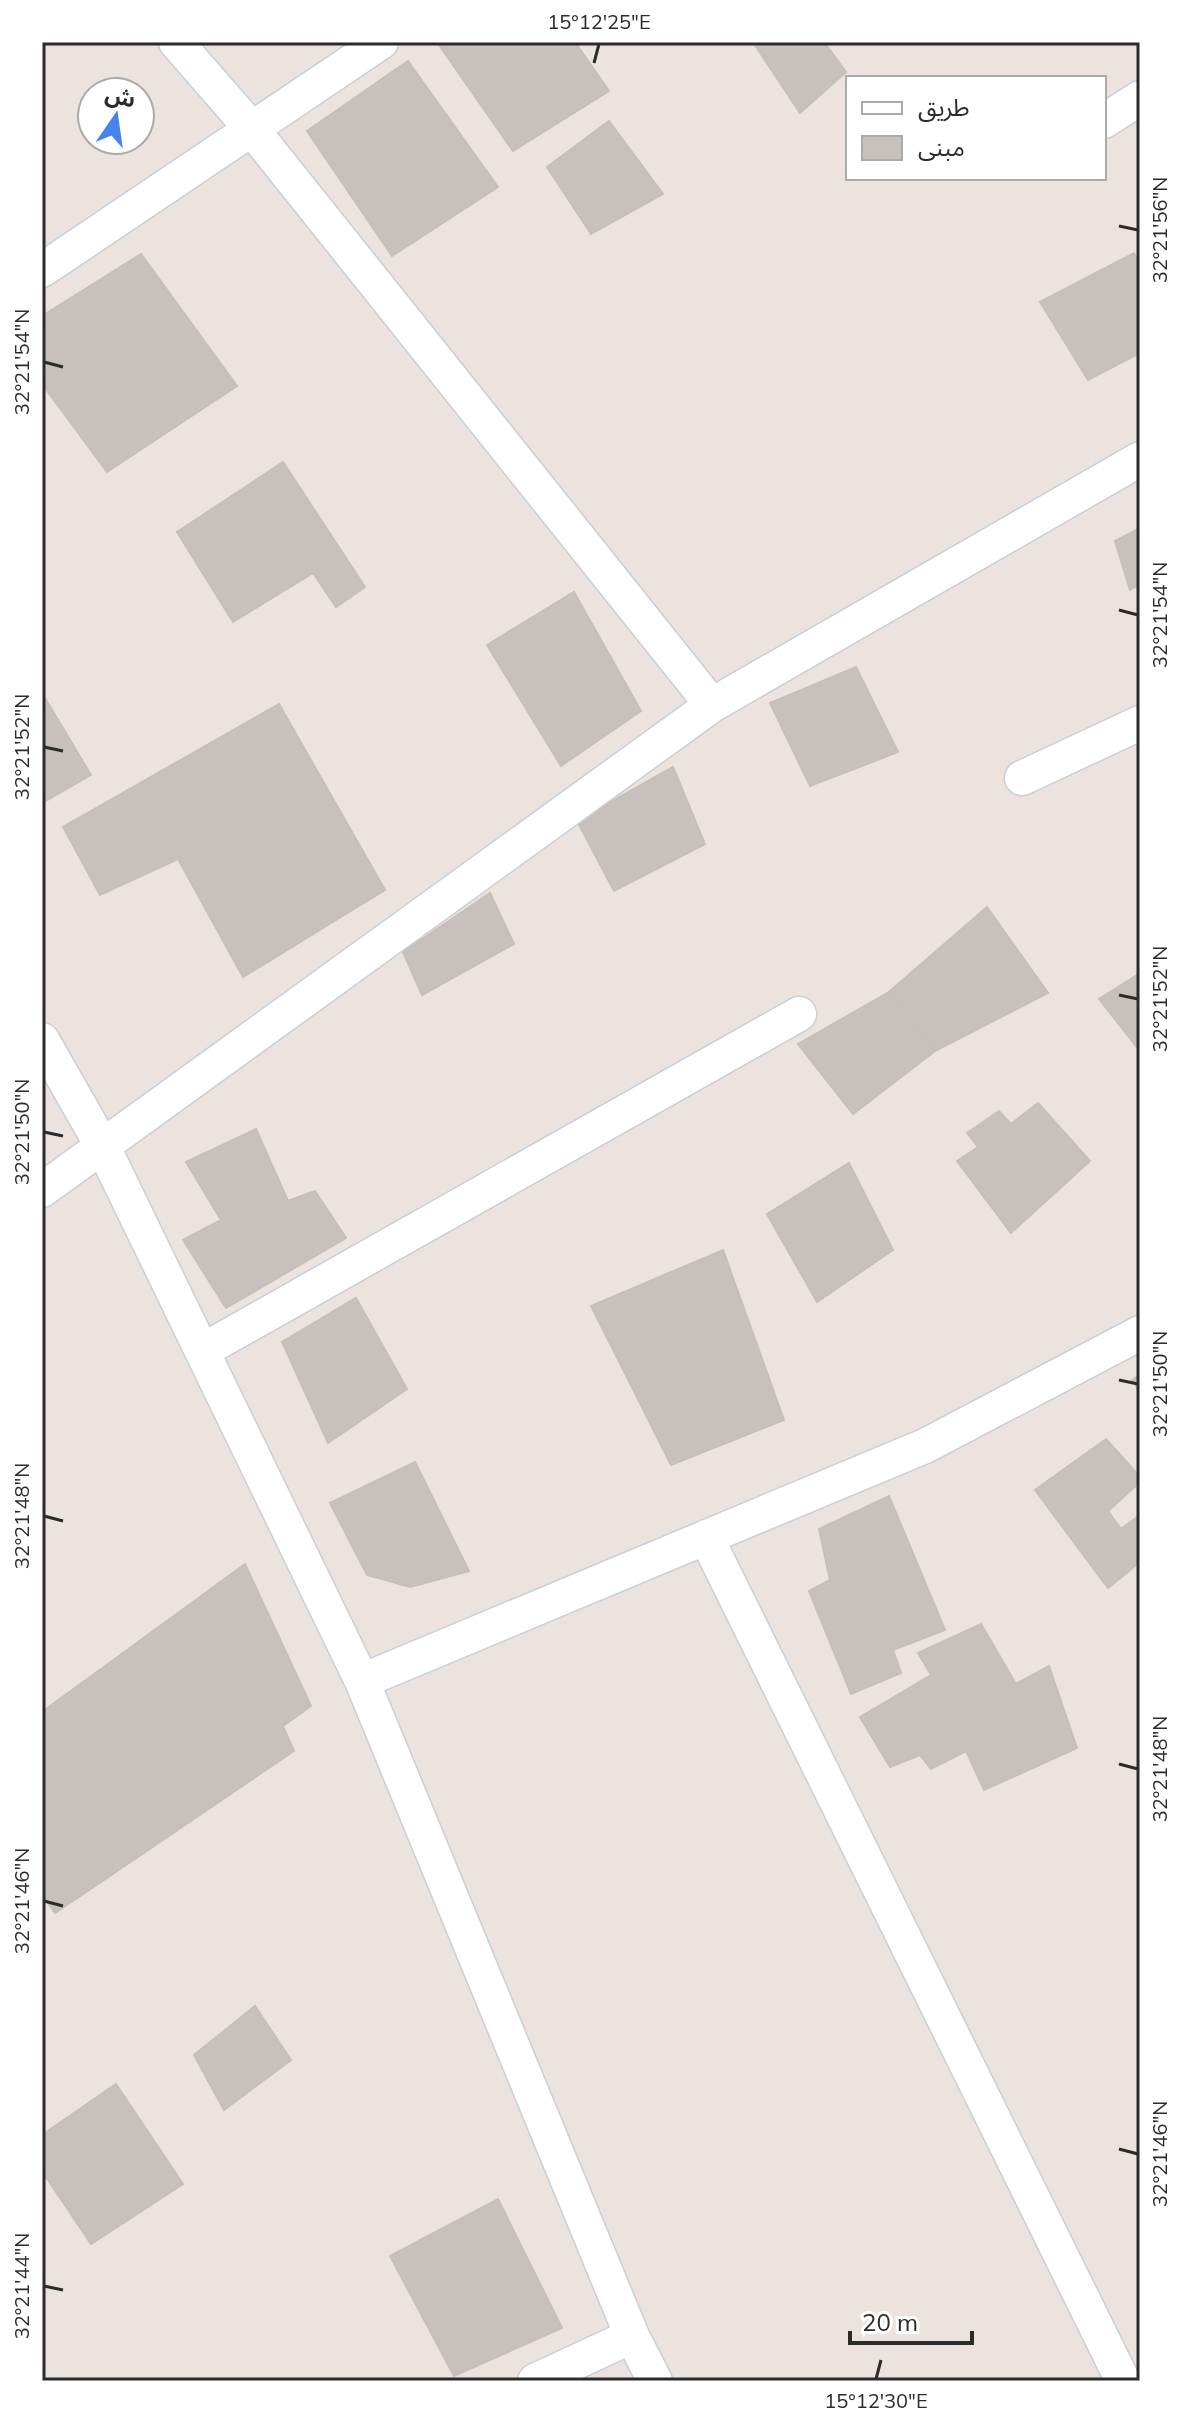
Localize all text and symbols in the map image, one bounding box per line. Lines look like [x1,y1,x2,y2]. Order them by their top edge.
text: 15°12'25"E [547,9,651,34]
north arrow [76,76,156,156]
legend [846,76,1106,180]
text: ش [103,79,138,114]
text: طريق [918,92,970,123]
text: مبنى [918,132,965,162]
text: 32°21'56"N [1147,177,1172,283]
text: 32°21'54"N [9,309,34,415]
text: 32°21'54"N [1147,562,1172,668]
text: 32°21'52"N [9,694,34,800]
text: 32°21'52"N [1147,946,1172,1052]
text: 32°21'50"N [9,1079,34,1185]
text: 32°21'50"N [1147,1331,1172,1437]
text: 32°21'48"N [9,1463,34,1569]
text: 32°21'48"N [1147,1716,1172,1822]
text: 32°21'46"N [9,1848,34,1954]
text: 32°21'46"N [1147,2101,1172,2207]
text: 32°21'44"N [9,2233,34,2339]
scale bar [850,2295,972,2345]
text: 20 m [862,2307,918,2337]
text: 15°12'30"E [824,2388,928,2413]

